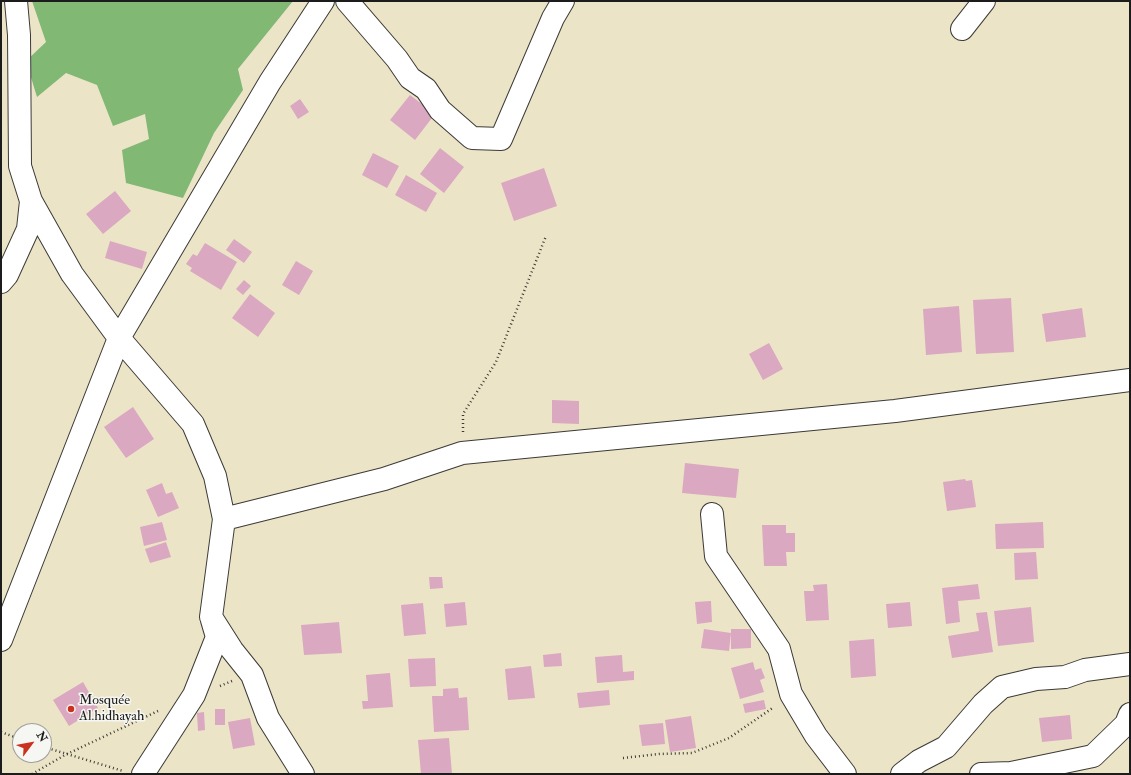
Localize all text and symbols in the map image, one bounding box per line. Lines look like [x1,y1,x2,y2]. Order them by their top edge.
place label: Mosquée Al.hidhayah [79,693,144,726]
marker: Mosquée Al.hidhayah [66,704,76,714]
north arrow [12,723,52,763]
text: N [34,729,50,745]

